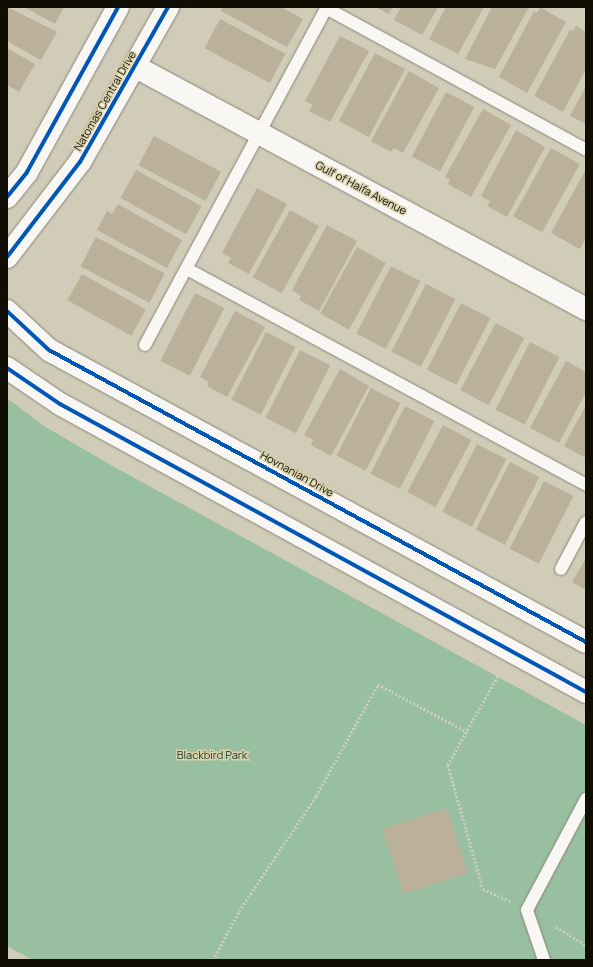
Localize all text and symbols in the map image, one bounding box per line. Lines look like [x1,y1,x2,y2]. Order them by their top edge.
street label: Natomas Central Drive [71,49,139,153]
street label: Gulf of Haifa Avenue [313,158,409,218]
street label: Hovnanian Drive [258,448,336,500]
park label: Blackbird Park [177,748,247,762]

